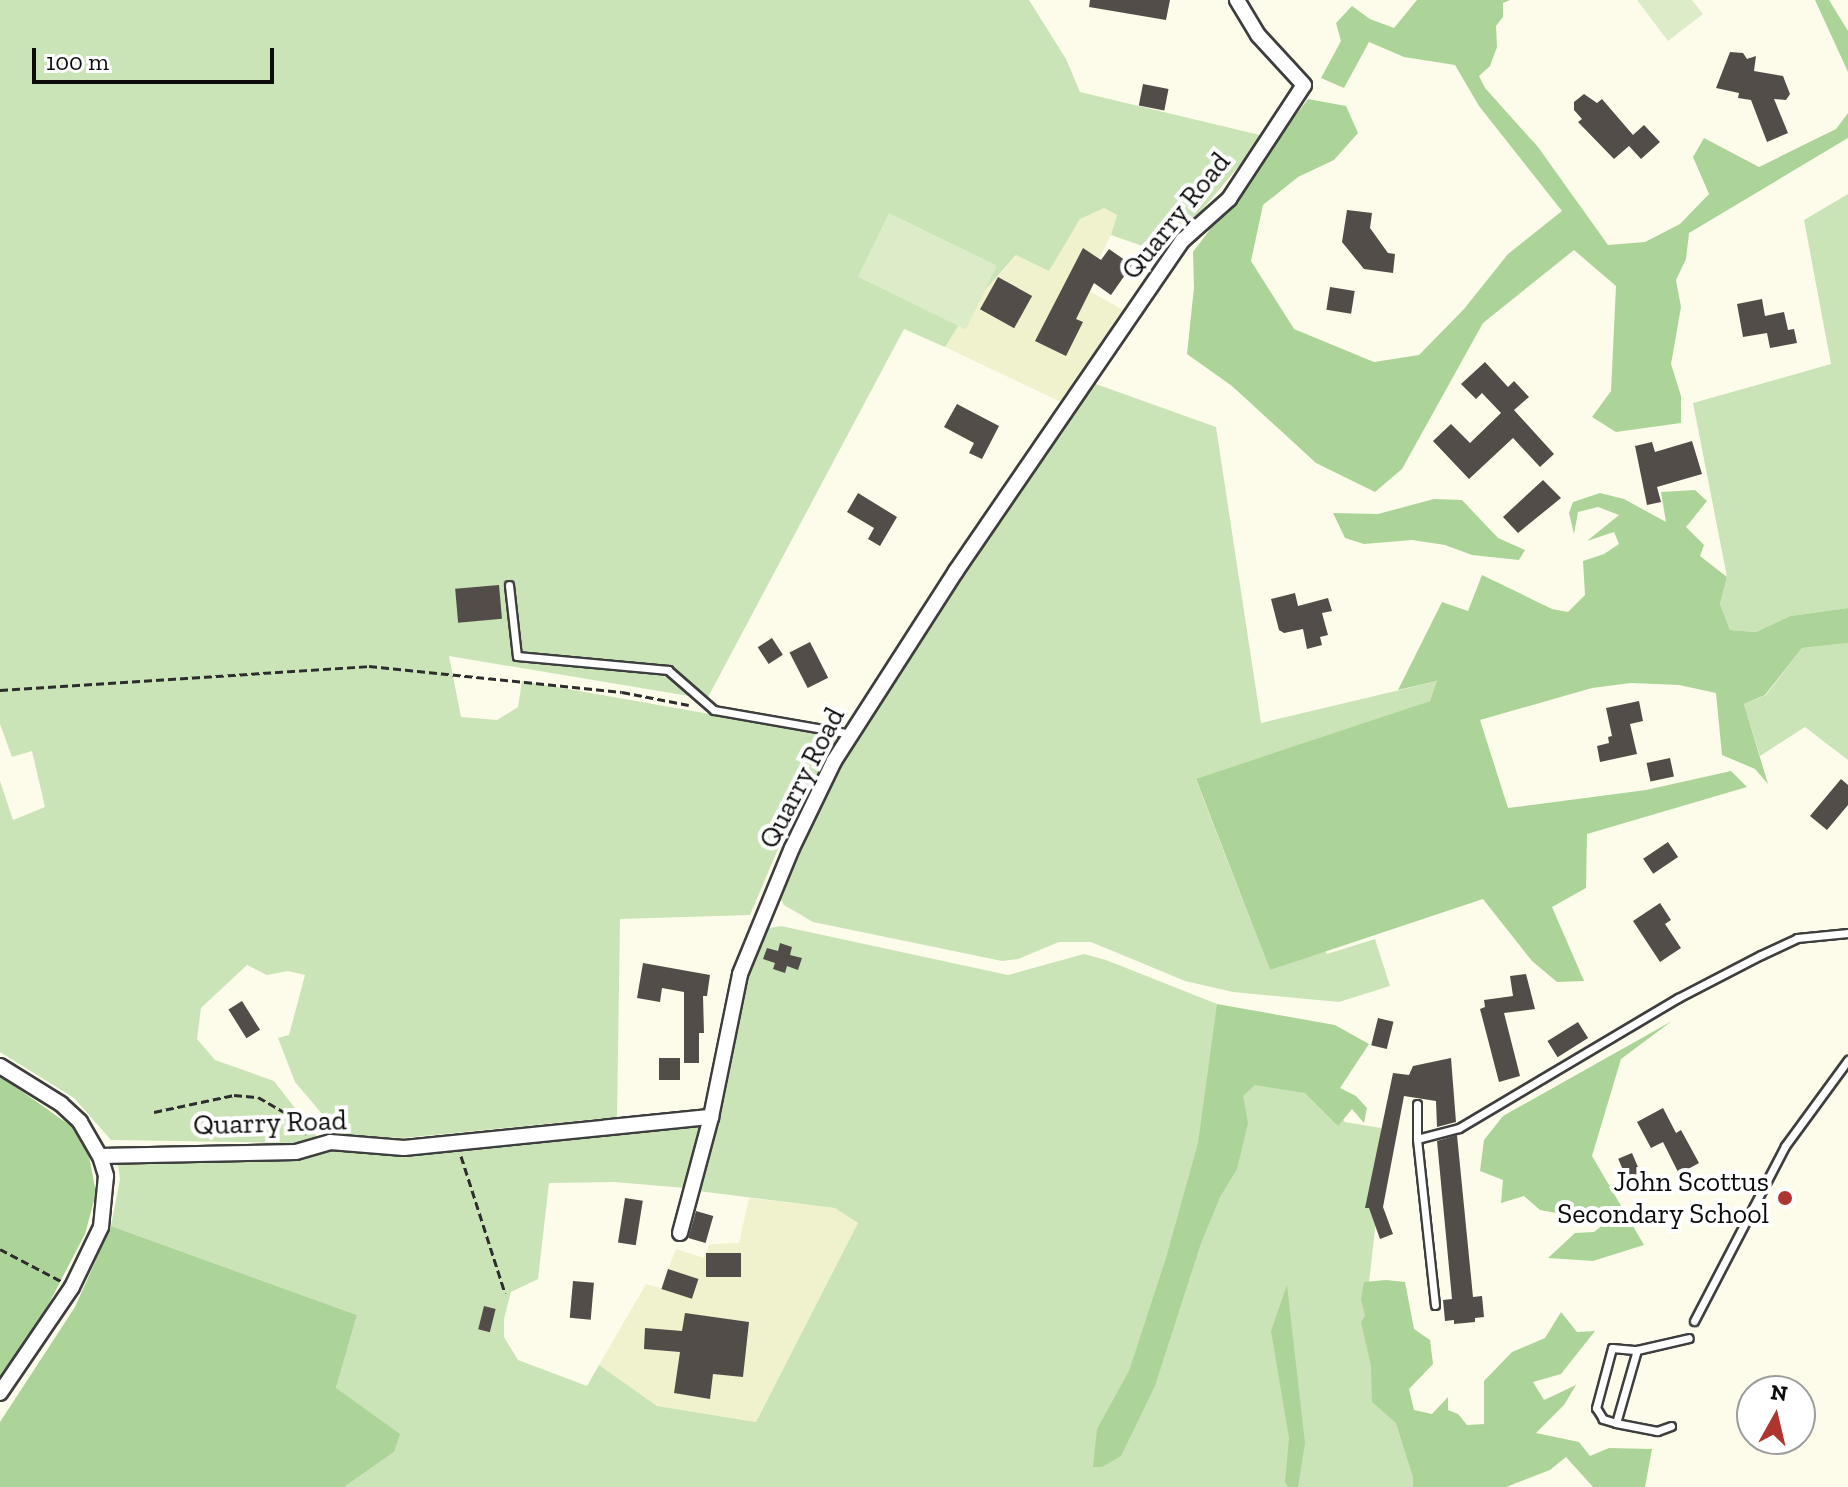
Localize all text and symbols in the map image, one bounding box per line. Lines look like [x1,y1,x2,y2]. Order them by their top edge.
scale bar [36,32,278,82]
text: 100 m [46,47,109,76]
street label: Quarry Road [1114,146,1238,286]
street label: Quarry Road [752,702,852,854]
street label: Quarry Road [192,1104,348,1142]
place label: John Scottus Secondary School [1557,1165,1769,1231]
marker: John Scottus Secondary School [1776,1189,1794,1207]
north arrow [1736,1375,1816,1455]
text: N [1769,1378,1789,1407]

